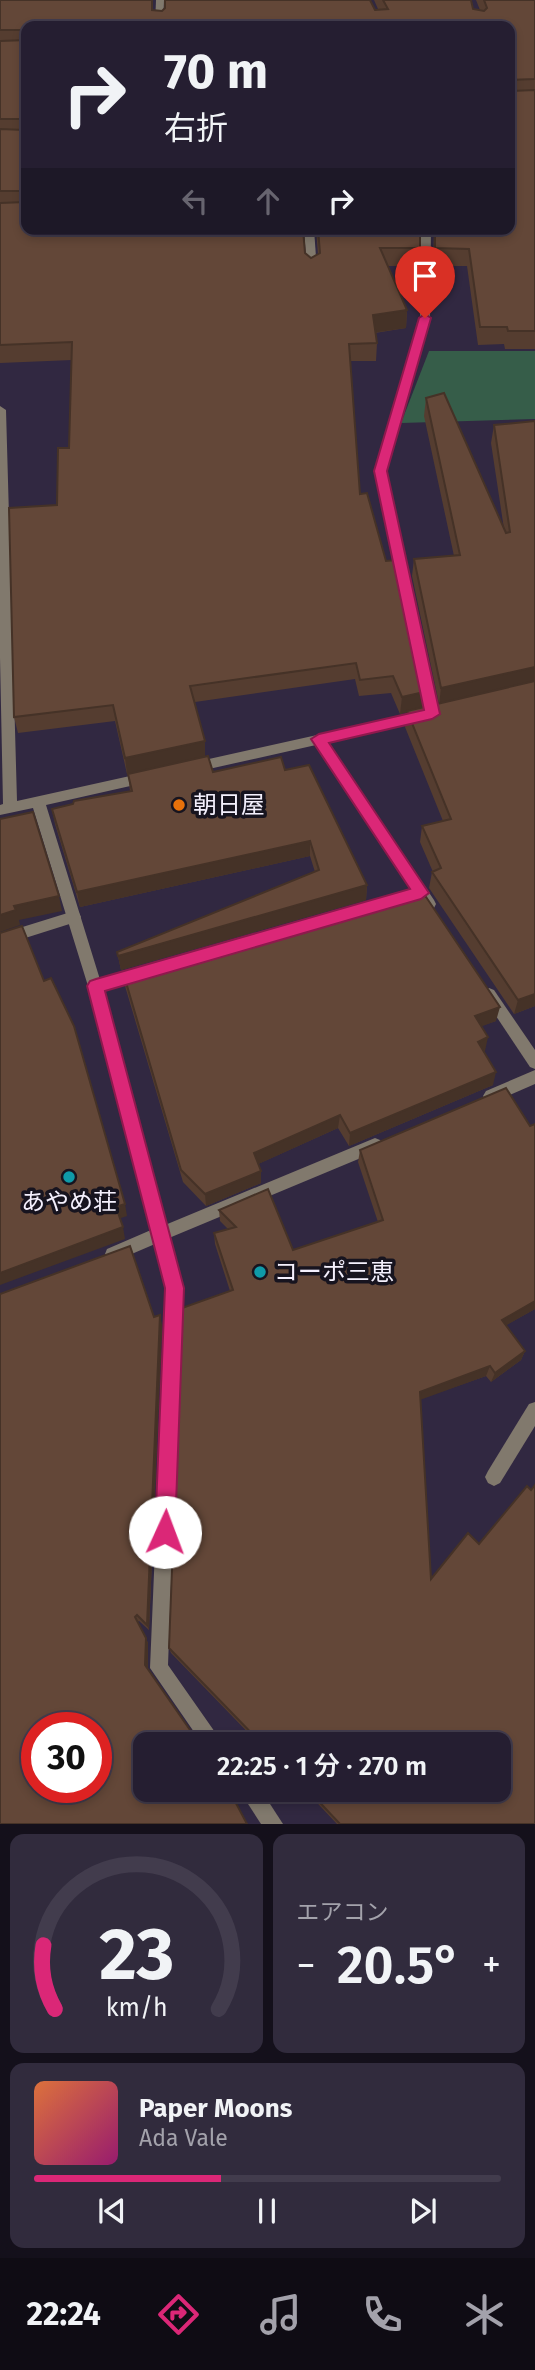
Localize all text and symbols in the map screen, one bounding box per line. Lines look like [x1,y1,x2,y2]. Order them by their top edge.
text: 70 m [164,42,268,101]
icon: right [49,49,140,140]
text: 右折 [164,109,228,147]
icon: left [176,182,214,220]
icon: ahead [249,182,287,220]
icon: right [322,182,360,220]
pin [395,246,455,318]
icon: arrive [406,257,444,295]
place label: 朝日屋 [193,791,265,819]
marker: 朝日屋 [171,797,187,813]
marker: あやめ荘 [61,1169,77,1185]
place label: あやめ荘 [21,1188,117,1216]
place label: コーポ三恵 [274,1258,394,1286]
marker: コーポ三恵 [252,1264,268,1280]
position arrow [128,1495,202,1569]
speed limit sign: 30 [21,1712,112,1803]
text: 22:25 · 1 分 · 270 m [217,1751,427,1782]
text: エアコン [297,1898,389,1926]
text: 23 [99,1912,174,1999]
text: 20.5° [337,1934,461,1997]
text: − [297,1942,316,1988]
text: + [482,1942,501,1988]
text: km/h [105,1993,167,2023]
text: Paper Moons [139,2093,292,2124]
text: Ada Vale [139,2124,228,2152]
icon: previous [93,2192,131,2230]
icon: pause [248,2192,286,2230]
icon: next [404,2192,442,2230]
icon: directions [154,2290,203,2339]
icon: music [256,2290,305,2339]
icon: phone [358,2290,407,2339]
icon: climate [460,2290,509,2339]
text: 22:24 [26,2295,101,2333]

